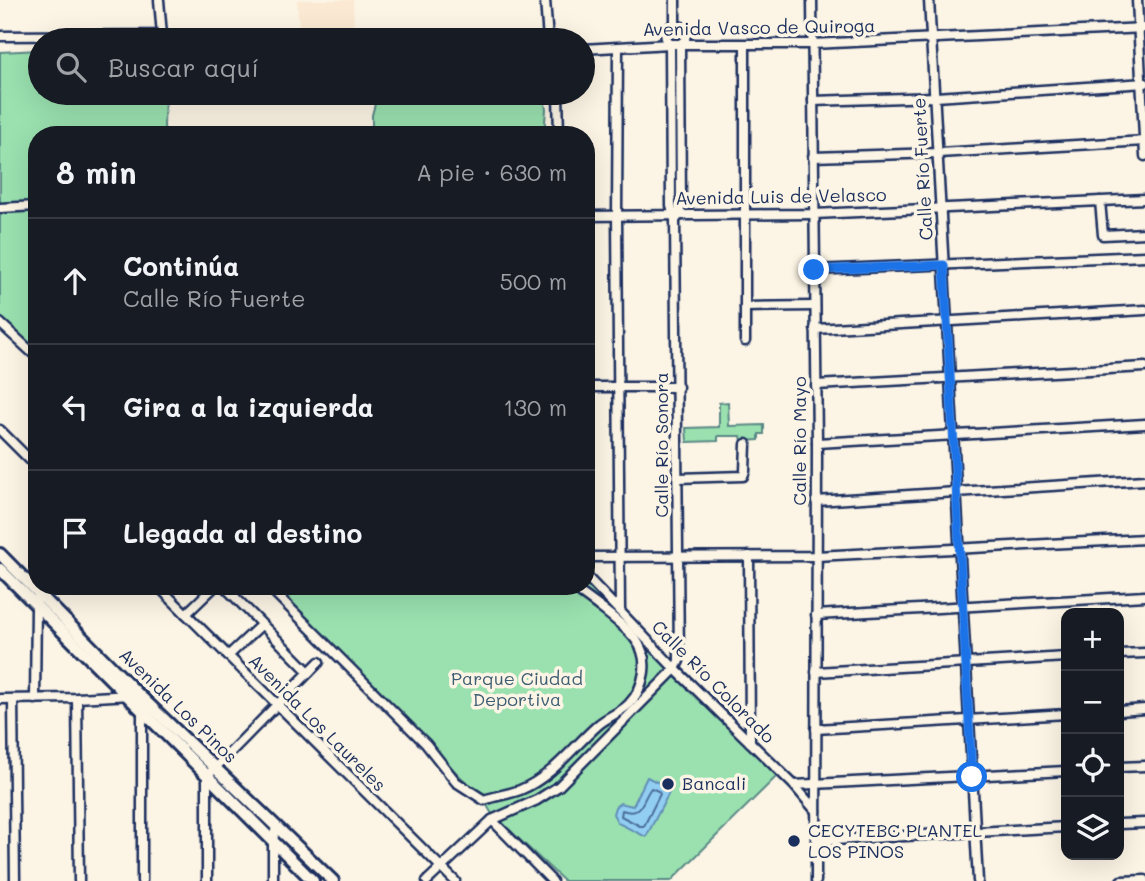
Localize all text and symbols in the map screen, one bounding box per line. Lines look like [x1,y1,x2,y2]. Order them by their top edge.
street label: Avenida Vasco de Quiroga [642,13,876,41]
search box [28,28,595,105]
icon: search [52,48,90,86]
text: Buscar aquí [108,50,259,84]
street label: Calle Río Fuerte [906,97,938,241]
text: 8 min [56,152,137,192]
text: A pie · 630 m [416,157,567,187]
street label: Avenida Luis de Velasco [675,182,887,210]
text: Continúa [123,249,239,283]
route end [798,254,829,285]
icon: ahead [56,262,94,300]
text: 500 m [500,266,567,296]
text: Calle Río Fuerte [123,283,305,313]
street label: Calle Río Sonora [649,372,673,518]
street label: Calle Río Mayo [787,376,811,506]
icon: left [56,388,94,426]
text: Gira a la izquierda [123,390,374,424]
text: 130 m [503,392,567,422]
icon: arrive [56,514,94,552]
text: Llegada al destino [123,516,362,550]
map controls [1061,608,1124,860]
button: + [1061,608,1124,671]
street label: Calle Río Colorado [647,615,781,748]
street label: Avenida Los Pinos [114,643,243,768]
street label: Avenida Los Laureles [244,648,392,796]
park label: Parque Ciudad Deportiva [451,666,583,711]
button: − [1061,671,1124,734]
button: locate [1061,734,1124,797]
route start [956,761,987,792]
place label: Bancali [682,771,746,795]
marker: Bancali [660,776,676,792]
button: layers [1061,797,1124,860]
place label: CECYTEBC PLANTEL LOS PINOS [808,818,982,863]
marker: CECYTEBC PLANTEL LOS PINOS [786,833,802,849]

